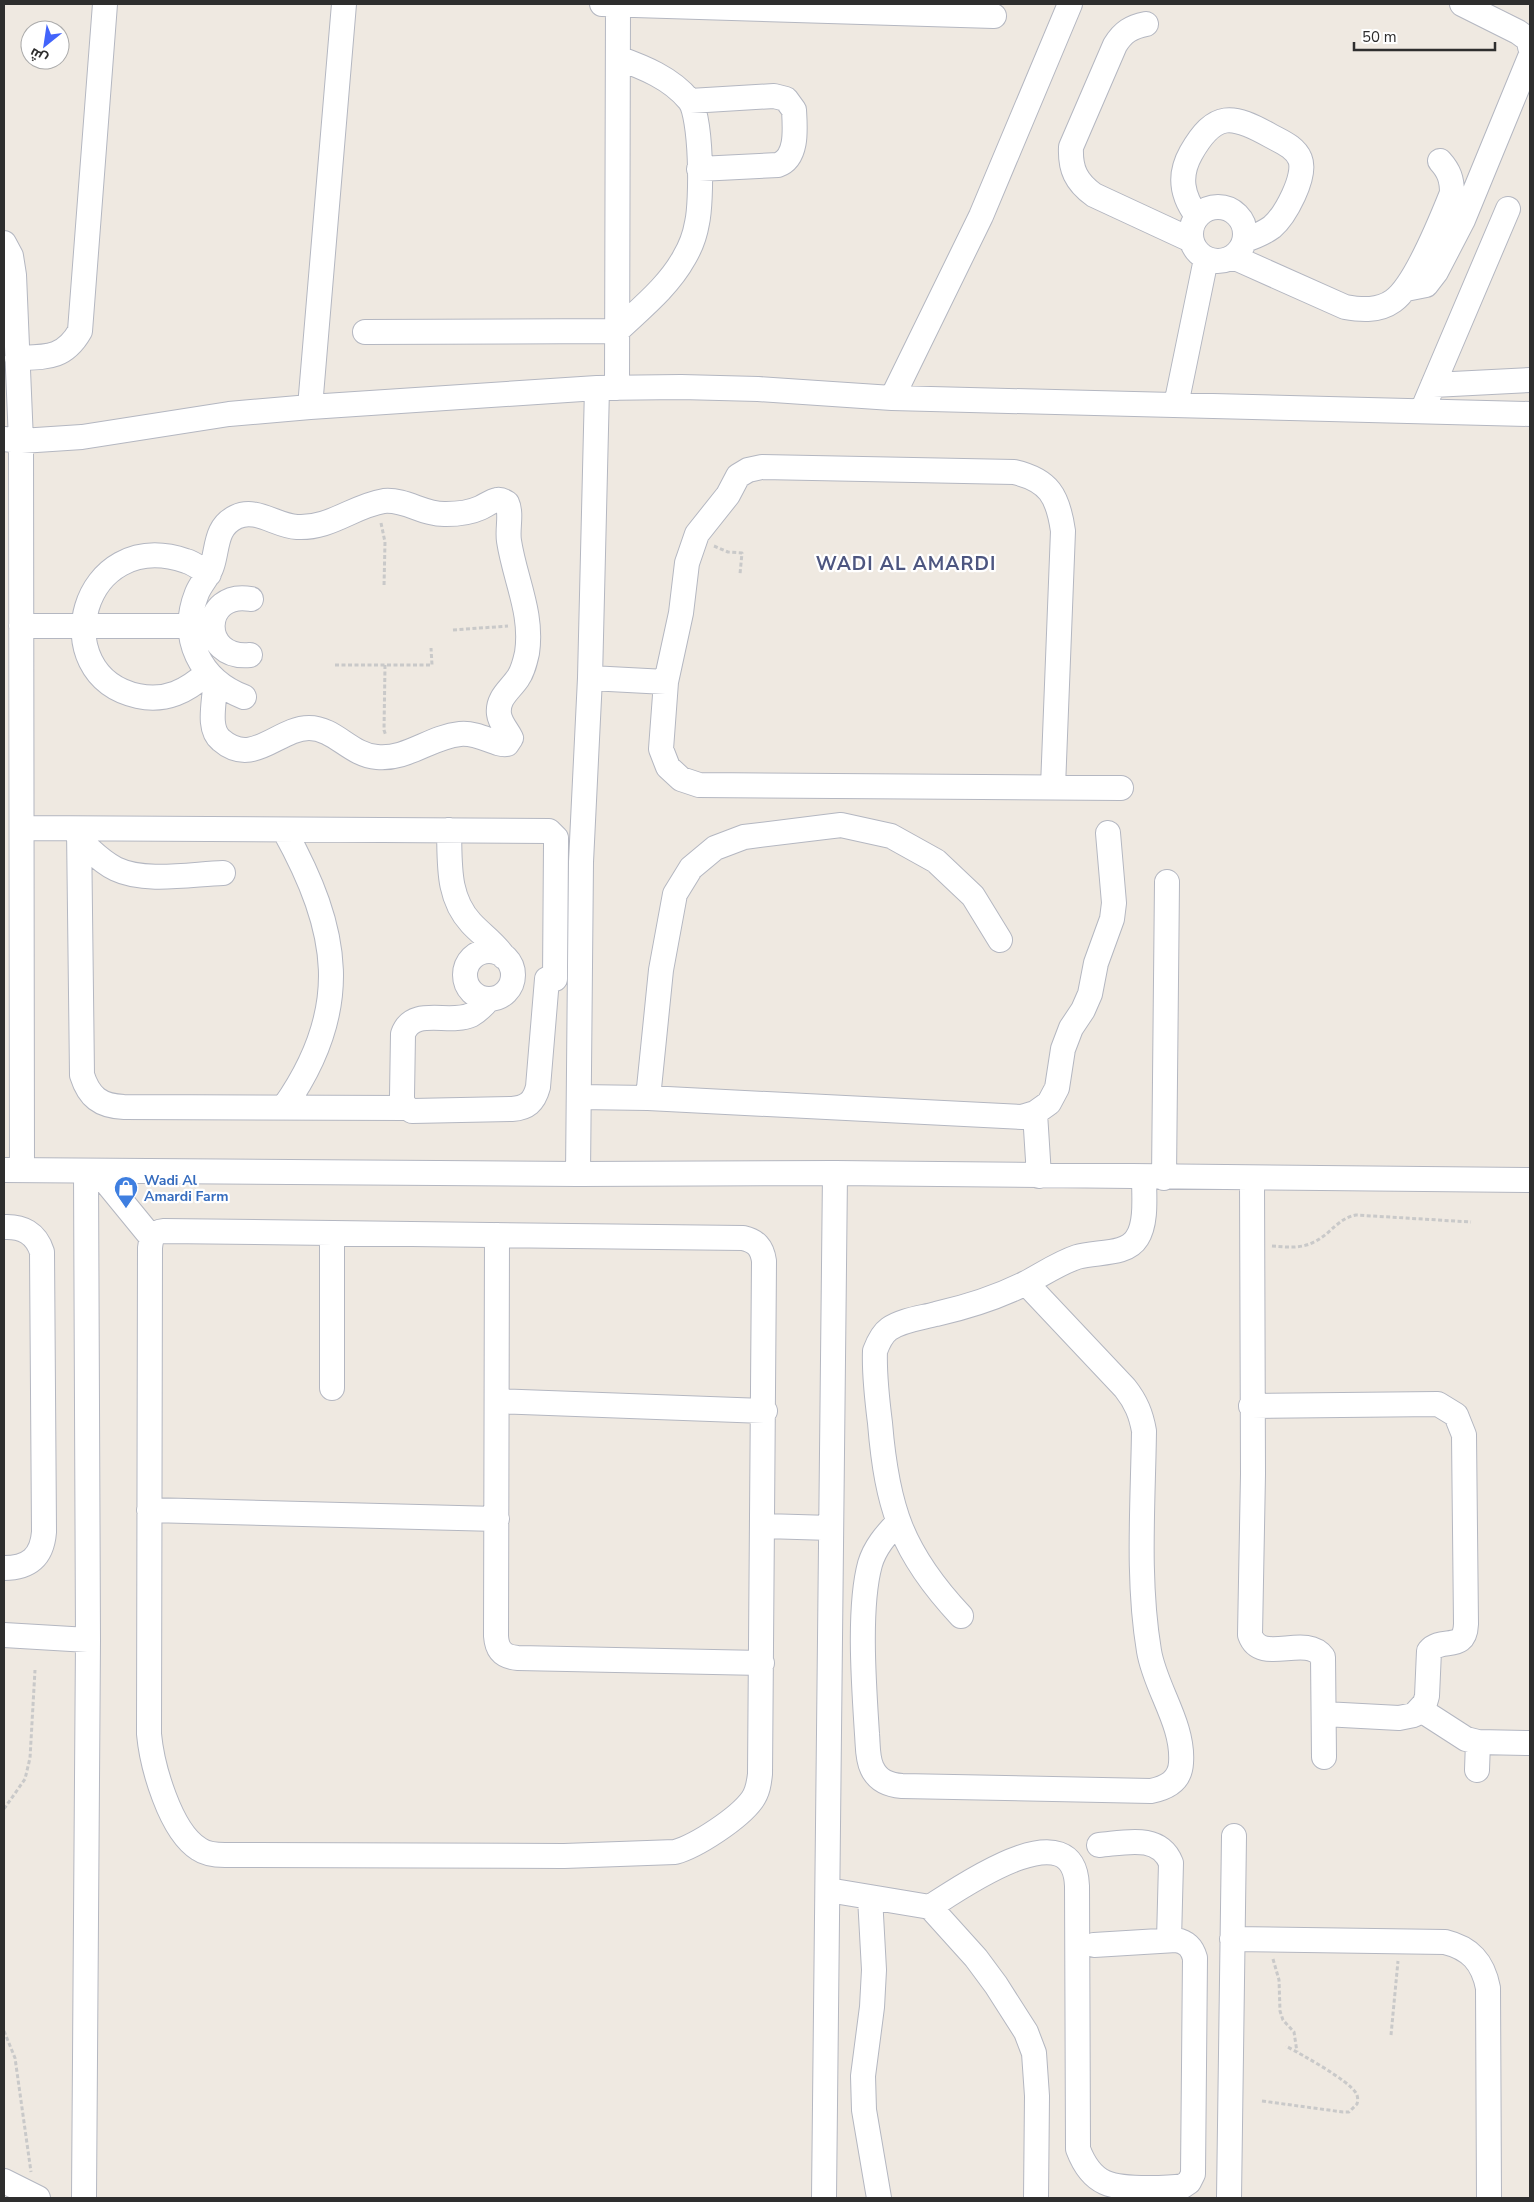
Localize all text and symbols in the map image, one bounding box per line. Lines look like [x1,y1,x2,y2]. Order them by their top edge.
north arrow [20,20,70,70]
scale bar [1354,20,1495,52]
text: 50 m [1362,27,1397,47]
text: ش [26,43,51,69]
district label: WADI AL AMARDI [816,551,996,577]
place label: Wadi Al Amardi Farm [144,1171,229,1206]
shop icon: Wadi Al Amardi Farm [113,1175,139,1209]

